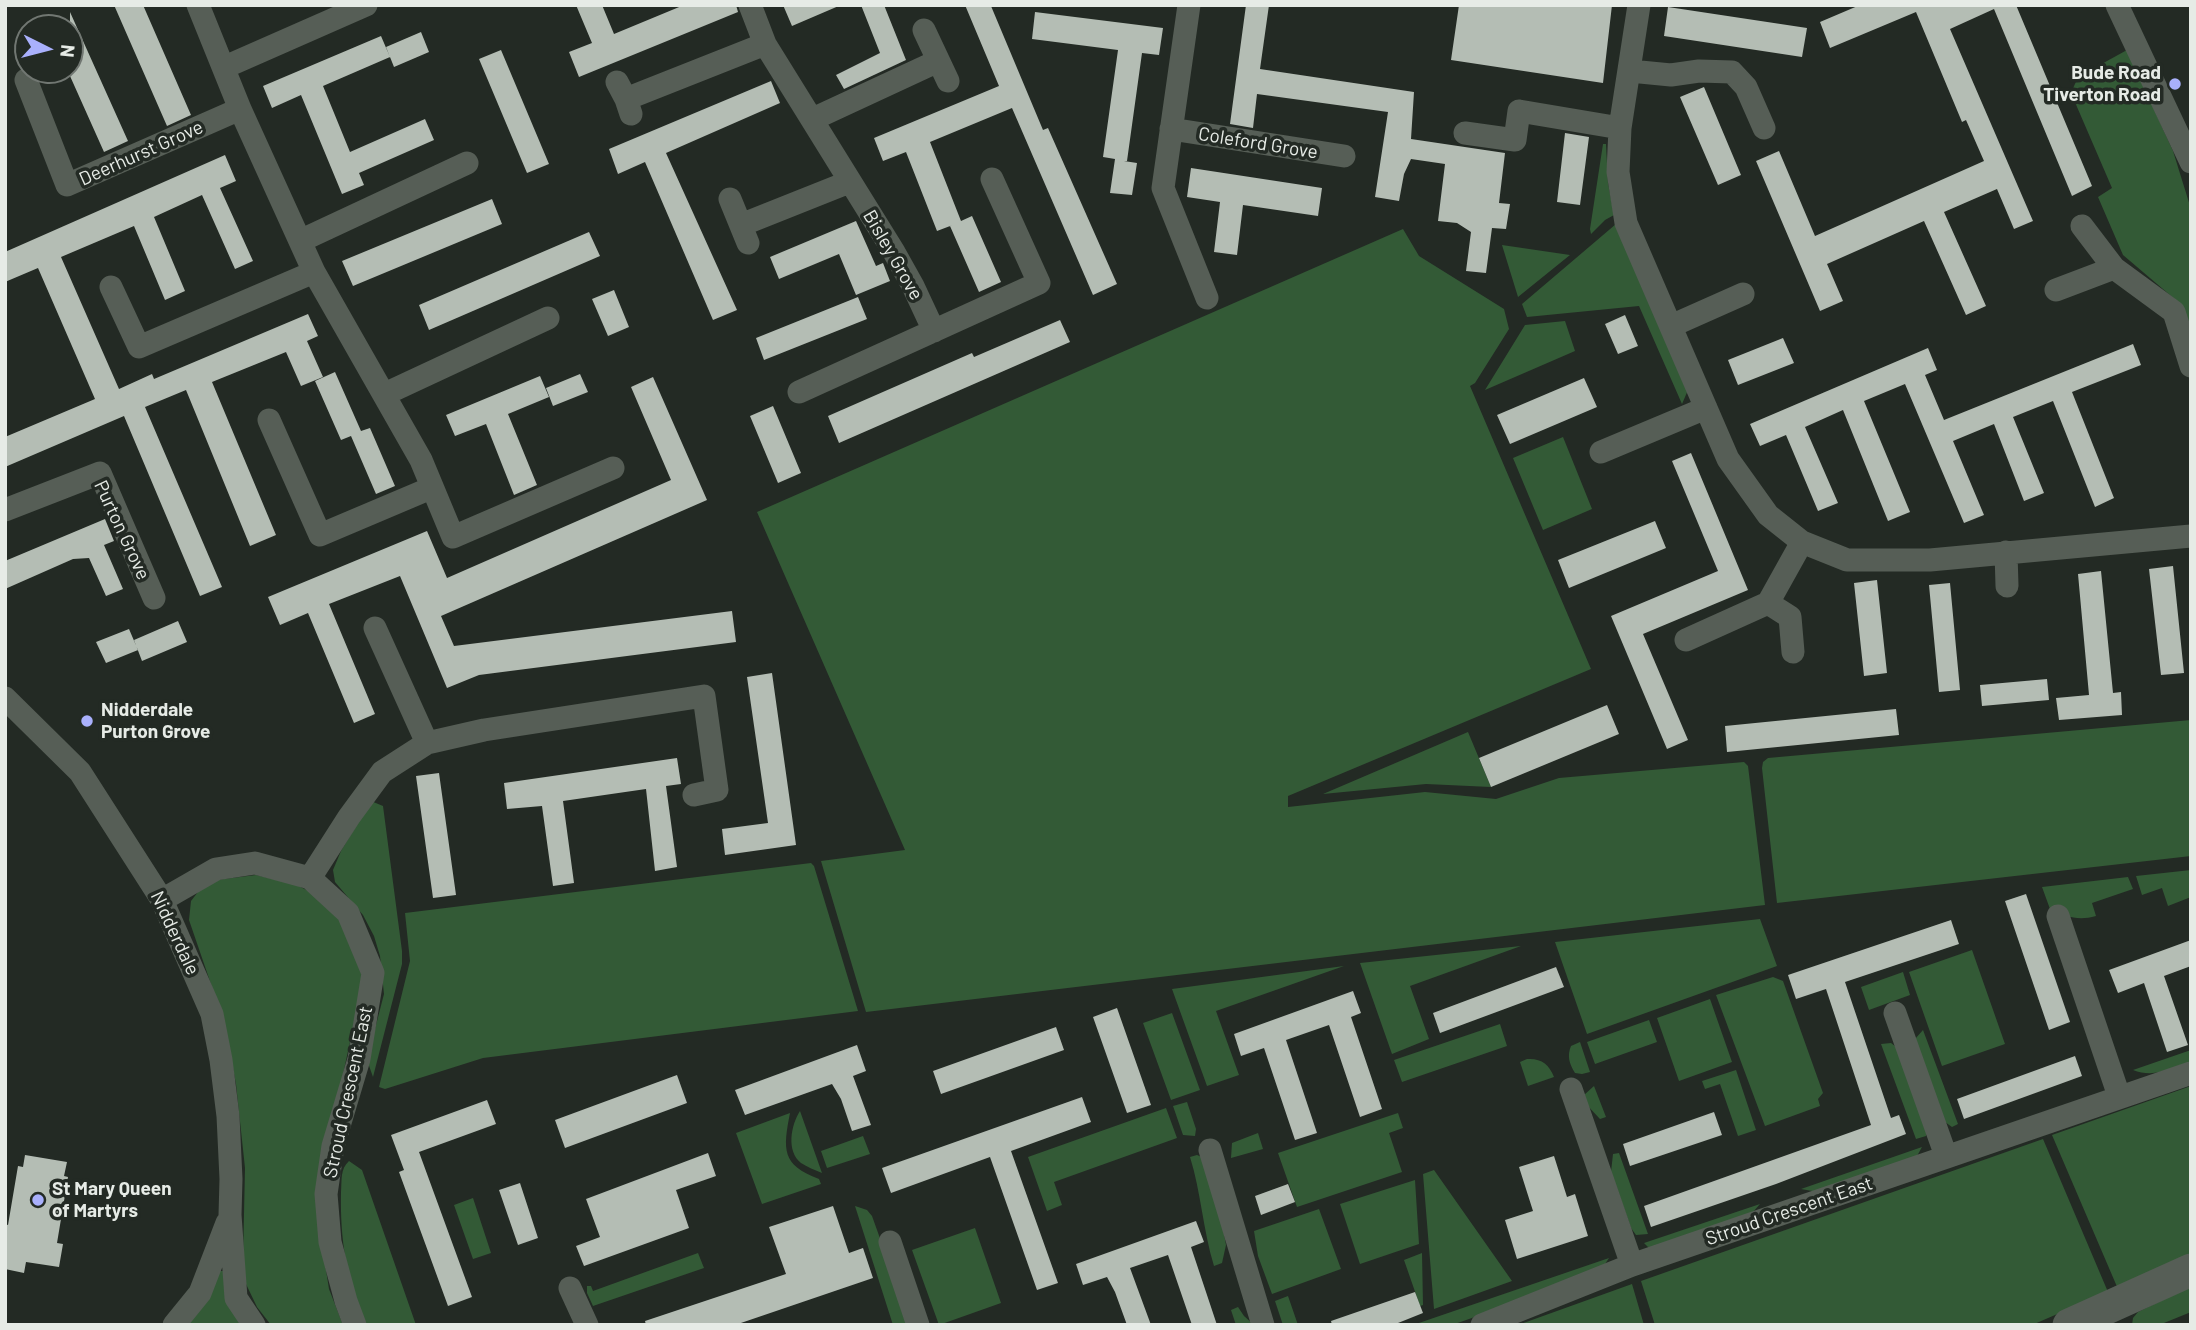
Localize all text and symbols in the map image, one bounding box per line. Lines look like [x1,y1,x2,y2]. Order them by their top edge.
north arrow [14,14,84,84]
text: N [56,44,80,59]
place label: Bude Road Tiverton Road [2043,62,2161,106]
marker: Bude Road Tiverton Road [2167,76,2183,92]
street label: Deerhurst Grove [75,115,207,191]
street label: Coleford Grove [1197,122,1319,164]
street label: Bisley Grove [858,206,928,304]
street label: Purton Grove [89,477,155,583]
place label: Nidderdale Purton Grove [101,699,210,743]
marker: Nidderdale Purton Grove [79,713,95,729]
street label: Nidderdale [146,887,204,979]
street label: Stroud Crescent East [319,1004,377,1180]
street label: Stroud Crescent East [1702,1172,1876,1250]
place label: St Mary Queen of Martyrs [52,1178,172,1222]
marker: St Mary Queen of Martyrs [30,1192,46,1208]

